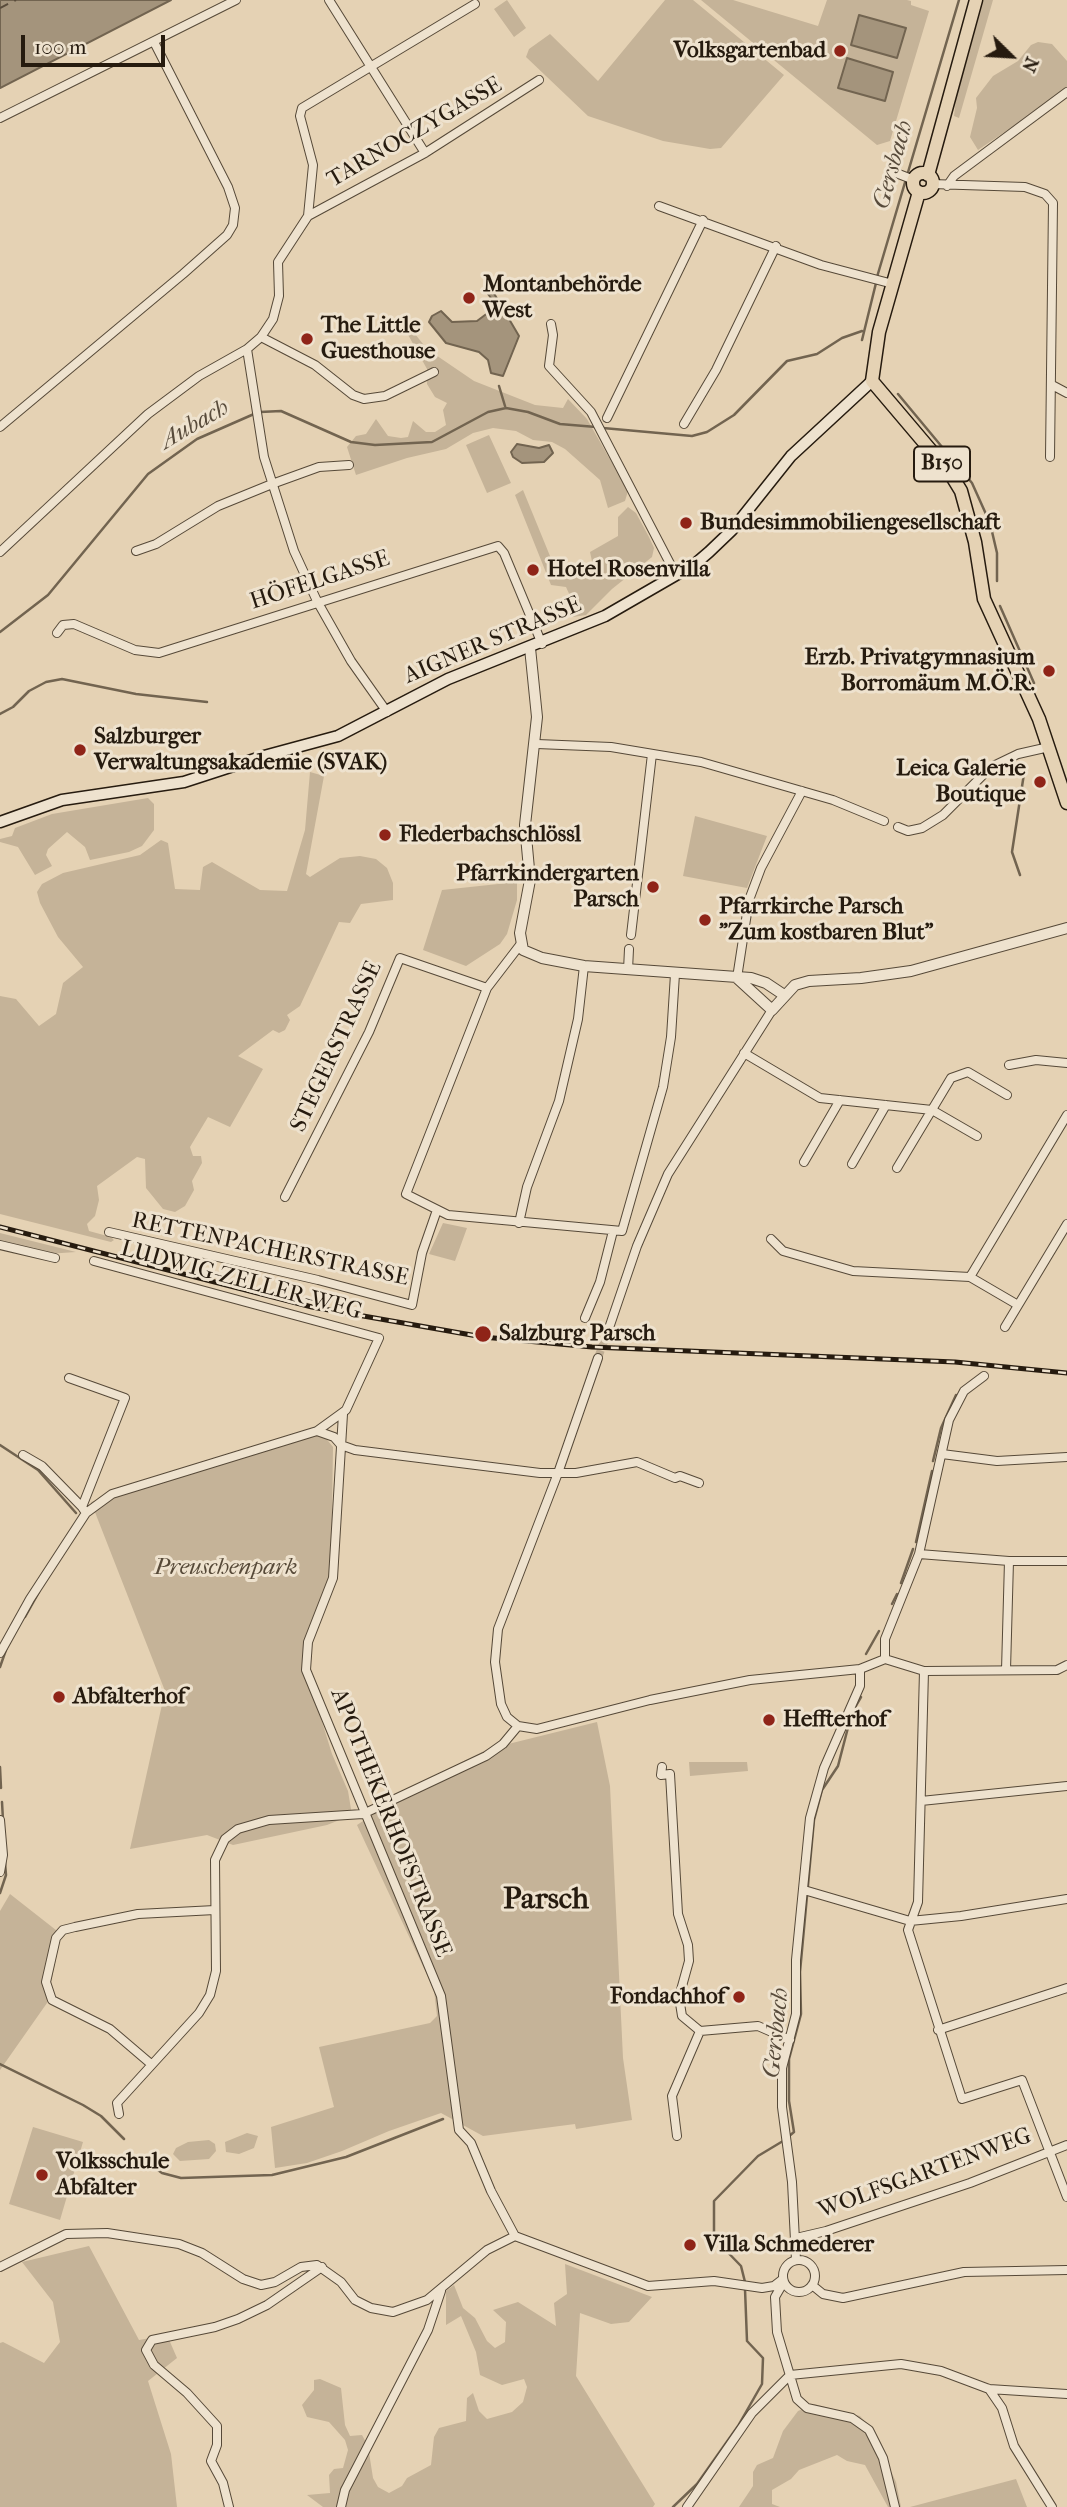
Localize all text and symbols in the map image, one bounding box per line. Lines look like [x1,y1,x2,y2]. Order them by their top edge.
scale bar [24,21,168,65]
north arrow [976,21,1046,91]
text: 100 m [34,35,87,59]
place label: Volksgartenbad [673,37,826,65]
marker: Volksgartenbad [832,43,848,59]
text: N [1017,53,1043,76]
street label: TARNOCZYGASSE [323,72,507,194]
water label: Gersbach [868,118,920,212]
place label: Montanbehörde West [483,271,642,325]
marker: Montanbehörde West [461,290,477,306]
place label: The Little Guesthouse [321,312,435,366]
marker: The Little Guesthouse [299,331,315,347]
water label: Aubach [156,394,234,456]
road number: B150 [914,447,970,482]
place label: Bundesimmobiliengesellschaft [700,509,1001,537]
marker: Bundesimmobiliengesellschaft [678,515,694,531]
street label: HÖFELGASSE [247,545,393,617]
place label: Hotel Rosenvilla [547,556,710,584]
marker: Hotel Rosenvilla [525,562,541,578]
street label: AIGNER STRASSE [400,591,586,691]
place label: Erzb. Privatgymnasium Borromäum M.Ö.R. [805,644,1035,698]
marker: Erzb. Privatgymnasium Borromäum M.Ö.R. [1041,663,1057,679]
place label: Salzburger Verwaltungsakademie (SVAK) [94,723,387,777]
marker: Salzburger Verwaltungsakademie (SVAK) [72,742,88,758]
place label: Leica Galerie Boutique [896,755,1026,809]
marker: Leica Galerie Boutique [1032,774,1048,790]
place label: Flederbachschlössl [399,821,581,849]
marker: Flederbachschlössl [377,827,393,843]
place label: Pfarrkindergarten Parsch [456,860,639,914]
marker: Pfarrkindergarten Parsch [645,879,661,895]
place label: Pfarrkirche Parsch "Zum kostbaren Blut" [719,893,934,947]
marker: Pfarrkirche Parsch "Zum kostbaren Blut" [697,912,713,928]
street label: STEGERSTRASSE [285,957,389,1137]
street label: RETTENPACHERSTRASSE [129,1207,411,1293]
street label: LUDWIG-ZELLER-WEG [117,1235,365,1327]
place label: Salzburg Parsch [499,1320,655,1348]
marker: Salzburg Parsch [473,1324,493,1344]
park label: Preuschenpark [154,1554,298,1582]
place label: Abfalterhof [73,1683,185,1711]
street label: APOTHEKERHOFSTRASSE [323,1685,457,1961]
marker: Abfalterhof [51,1689,67,1705]
place label: Heffterhof [783,1706,887,1734]
marker: Heffterhof [761,1712,777,1728]
district label: Parsch [503,1883,589,1919]
place label: Fondachhof [610,1983,725,2011]
water label: Gersbach [758,1986,796,2080]
marker: Fondachhof [731,1989,747,2005]
street label: WOLFSGARTENWEG [815,2123,1035,2225]
place label: Volksschule Abfalter [56,2148,169,2202]
marker: Volksschule Abfalter [34,2167,50,2183]
place label: Villa Schmederer [704,2231,874,2259]
marker: Villa Schmederer [682,2237,698,2253]

